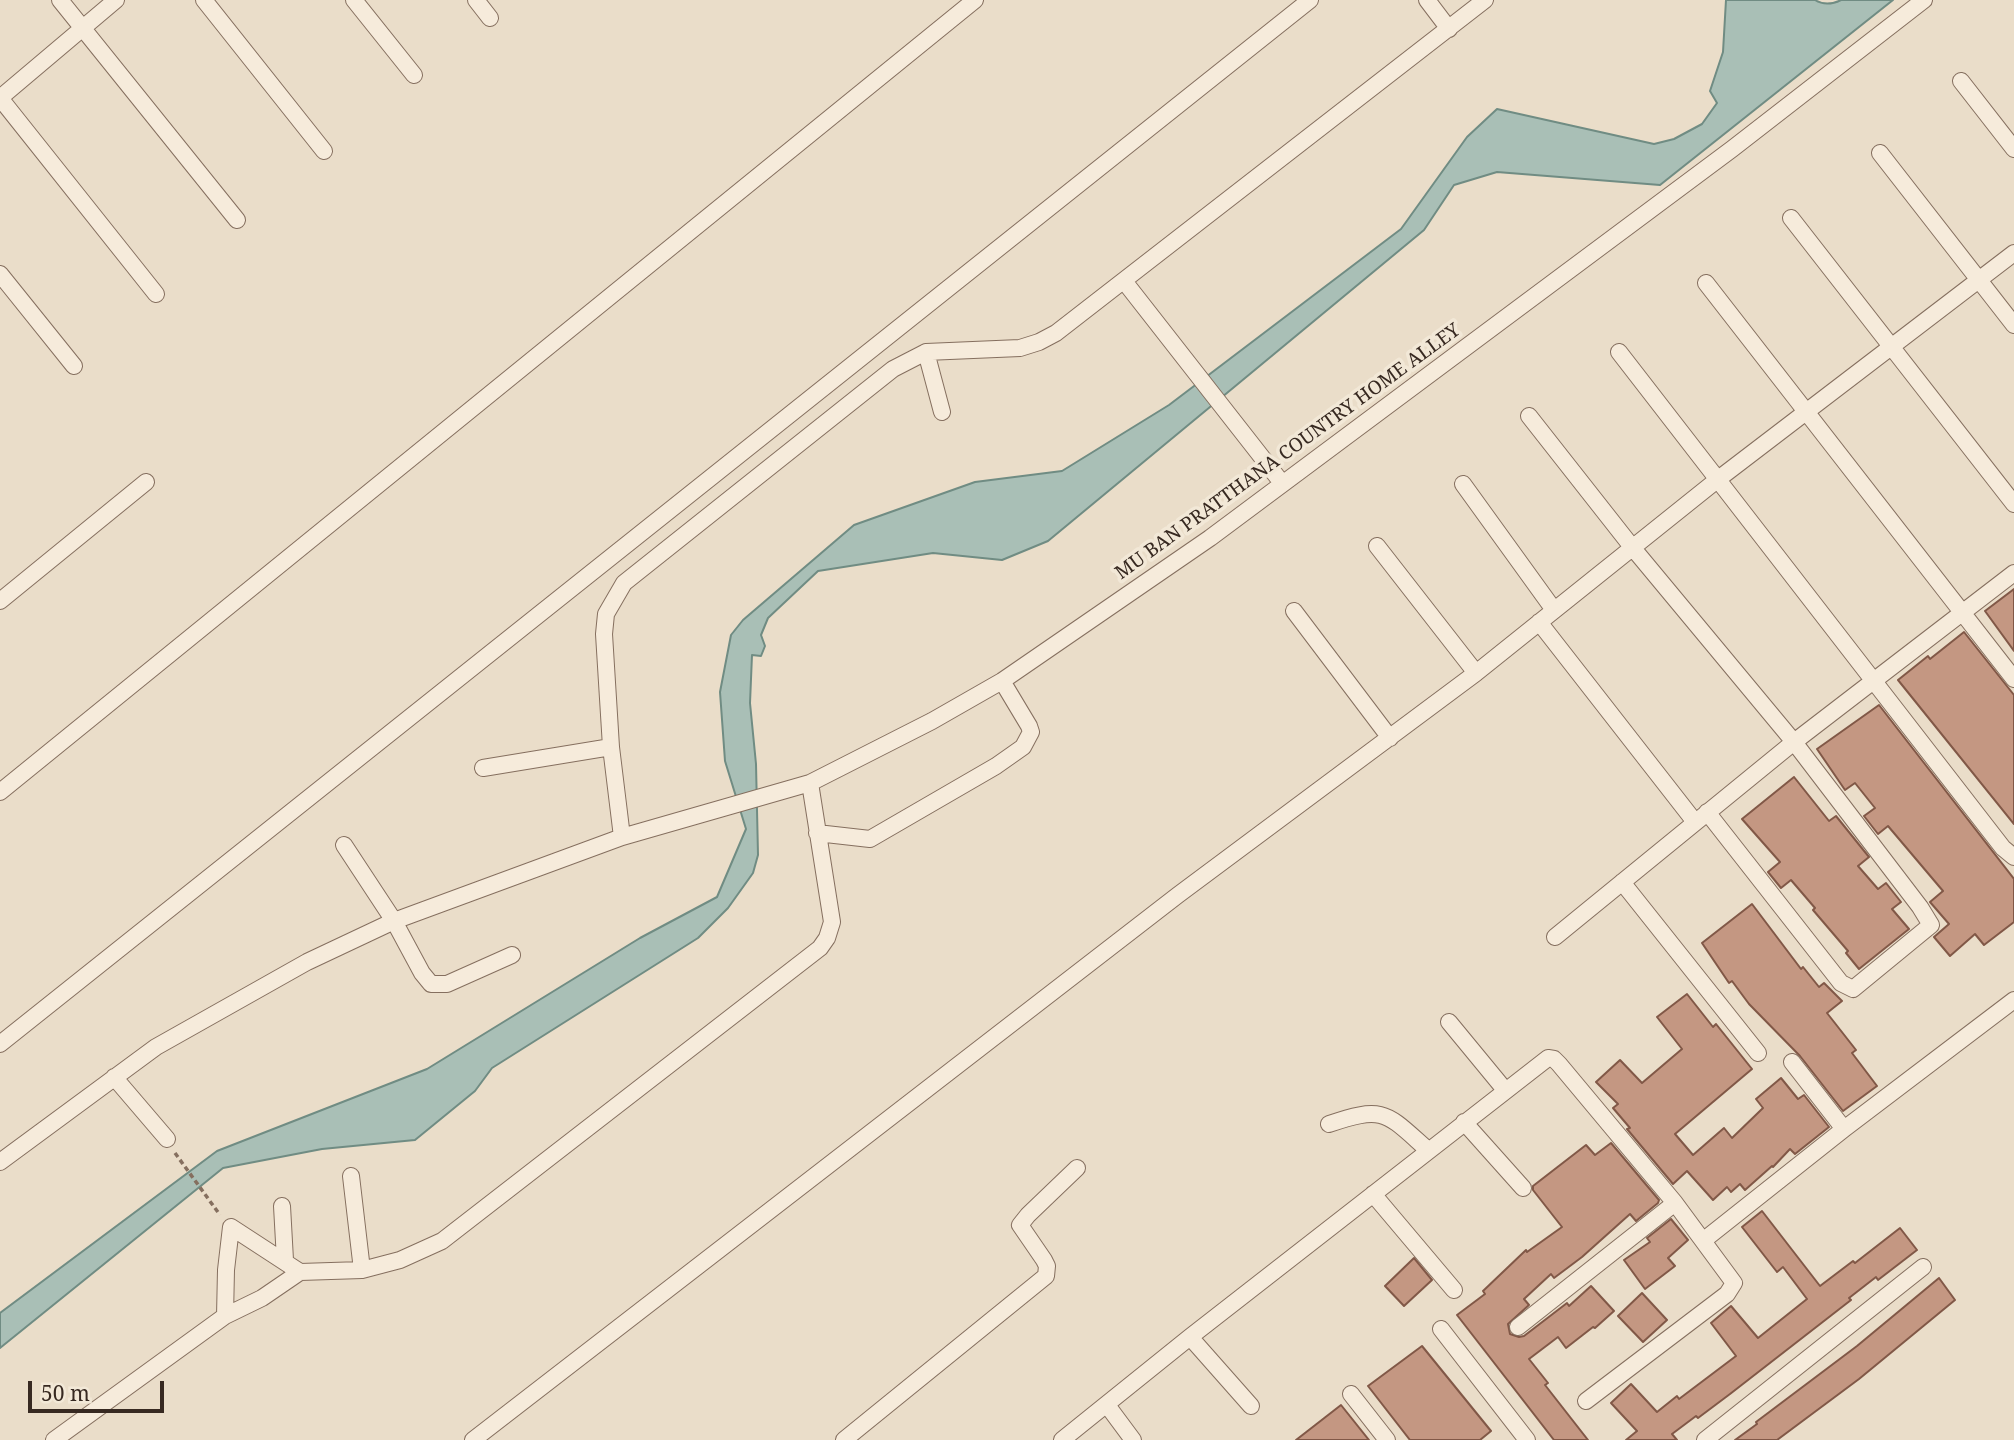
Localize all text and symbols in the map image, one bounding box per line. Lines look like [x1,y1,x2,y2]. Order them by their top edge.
street label: MU BAN PRATTHANA COUNTRY HOME ALLEY [1111,319,1465,585]
scale bar [32,1366,168,1410]
text: 50 m [41,1379,90,1407]

